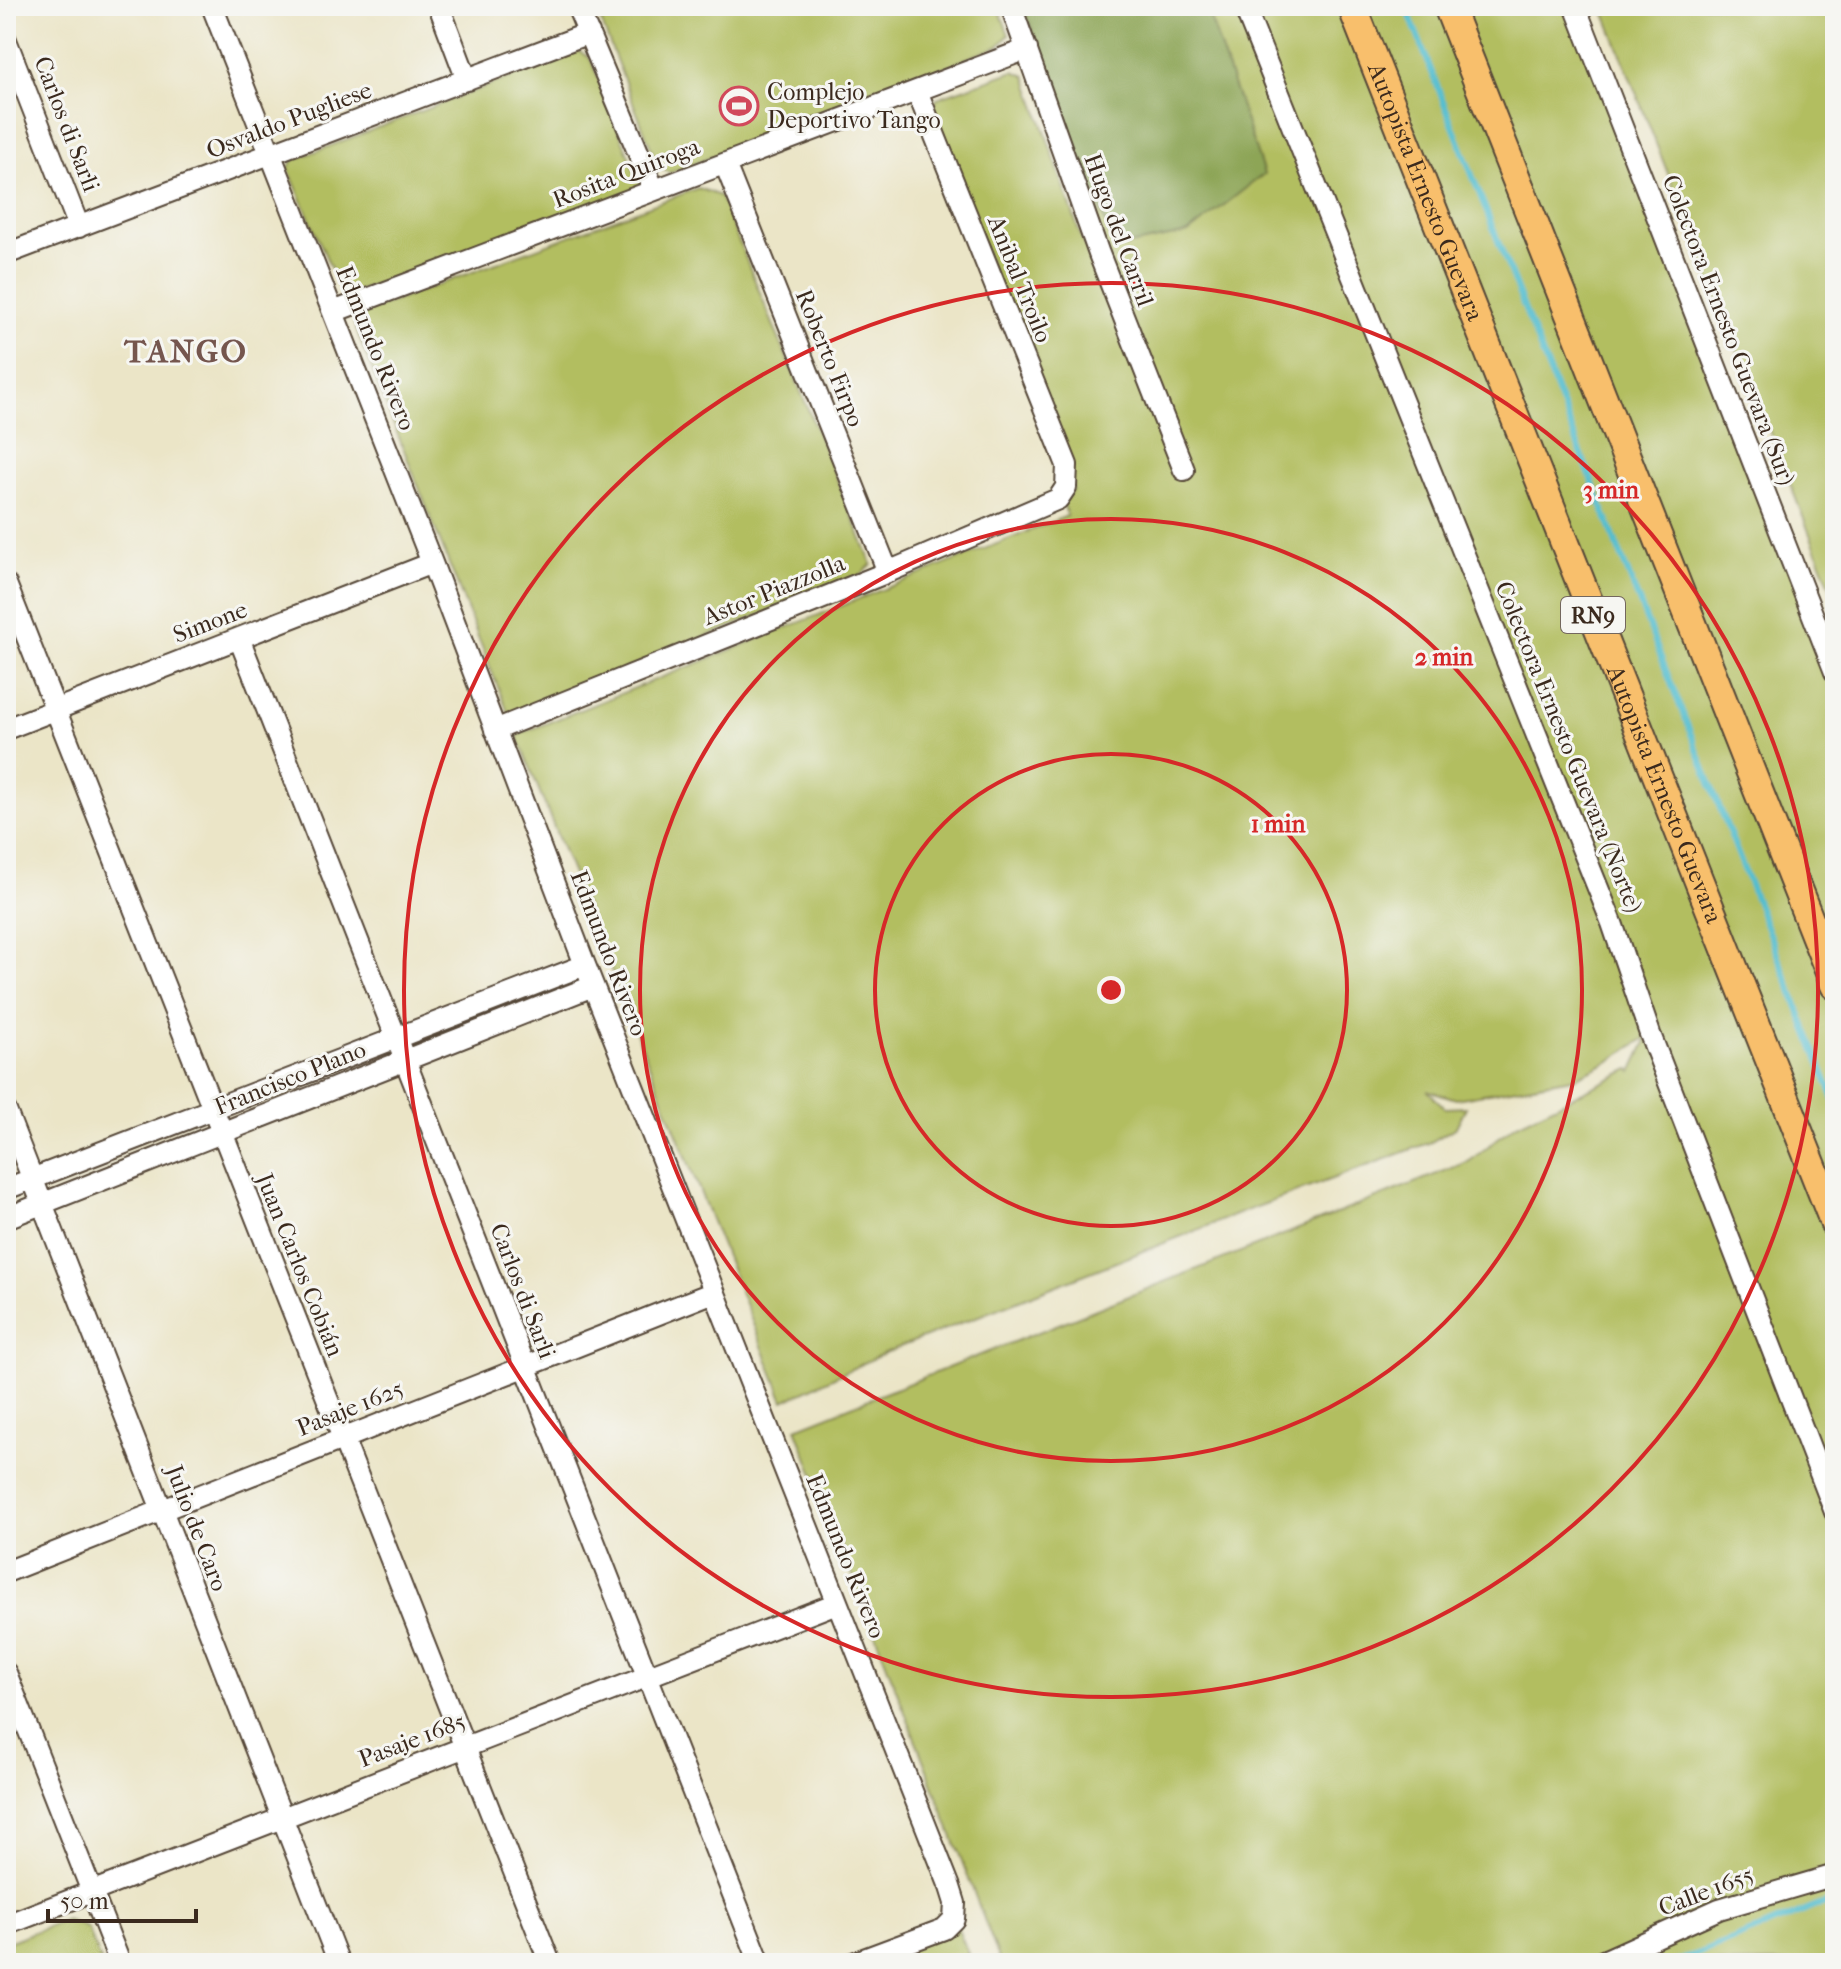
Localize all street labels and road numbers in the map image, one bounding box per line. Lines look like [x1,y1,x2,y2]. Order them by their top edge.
street label: Carlos di Sarli [28,52,106,196]
street label: Autopista Ernesto Guevara [1362,58,1490,326]
street label: Osvaldo Pugliese [202,76,376,164]
street label: Rosita Quiroga [549,132,704,214]
street label: Hugo del Carril [1078,150,1160,310]
street label: Colectora Ernesto Guevara (Sur) [1657,171,1801,489]
street label: Anibal Troilo [982,211,1058,346]
street label: Edmundo Rivero [330,262,422,434]
street label: Roberto Firpo [790,285,870,431]
street label: Astor Piazzolla [698,548,850,632]
street label: Colectora Ernesto Guevara (Norte) [1490,577,1648,917]
street label: Simone [169,595,251,649]
road number: RN9 [1561,597,1625,633]
street label: Autopista Ernesto Guevara [1601,660,1729,928]
street label: Edmundo Rivero [565,866,653,1040]
street label: Francisco Plano [210,1035,370,1121]
street label: Juan Carlos Cobián [250,1167,350,1361]
street label: Carlos di Sarli [484,1219,562,1363]
street label: Pasaje 1625 [293,1374,407,1442]
street label: Julio de Caro [159,1459,234,1595]
street label: Edmundo Rivero [800,1470,892,1642]
street label: Pasaje 1685 [355,1707,469,1773]
street label: Calle 1655 [1655,1860,1757,1922]

